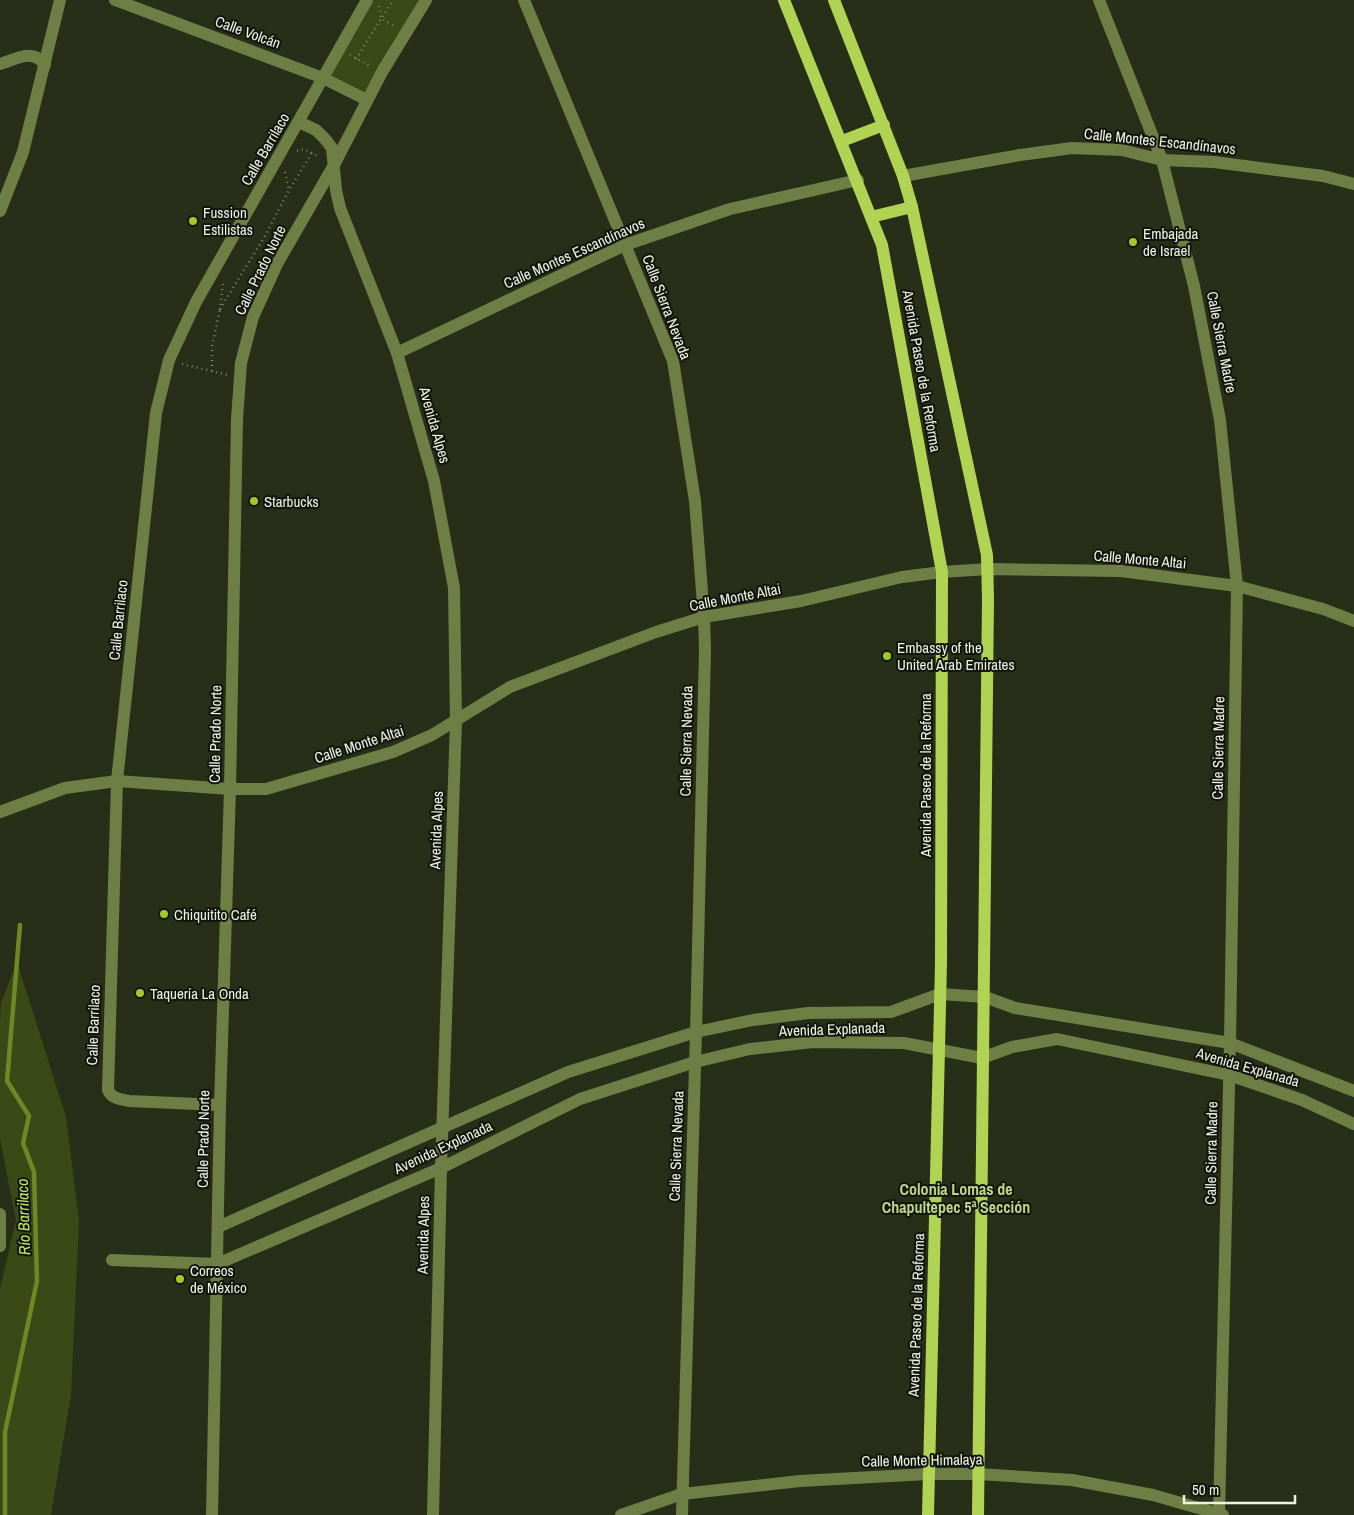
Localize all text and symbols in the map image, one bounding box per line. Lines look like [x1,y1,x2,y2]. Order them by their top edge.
street label: Calle Volcán [212,10,284,54]
street label: Calle Barrilaco [236,109,294,189]
street label: Calle Montes Escandínavos [1083,123,1237,159]
place label: Fussion Estilistas [203,202,253,240]
street label: Calle Montes Escandínavos [500,212,648,294]
marker: Fussion Estilistas [187,215,199,227]
street label: Calle Prado Norte [229,221,291,319]
place label: Embajada de Israel [1143,223,1199,261]
marker: Embajada de Israel [1127,236,1139,248]
street label: Calle Sierra Nevada [637,252,697,363]
street label: Avenida Paseo de la Reforma [897,287,947,454]
street label: Calle Sierra Madre [1202,289,1242,395]
street label: Avenida Alpes [414,383,456,466]
place label: Starbucks [264,491,319,512]
marker: Starbucks [248,495,260,507]
street label: Calle Monte Altai [1093,544,1187,574]
street label: Calle Monte Altai [687,578,783,616]
street label: Calle Barrilaco [103,579,133,661]
place label: Embassy of the United Arab Emirates [897,637,1015,675]
marker: Embassy of the United Arab Emirates [881,650,893,662]
street label: Calle Prado Norte [204,685,226,783]
street label: Calle Sierra Nevada [675,685,697,797]
street label: Avenida Paseo de la Reforma [915,693,936,858]
street label: Calle Sierra Madre [1207,696,1229,800]
street label: Calle Monte Altai [312,720,406,768]
street label: Avenida Alpes [424,790,448,871]
place label: Chiquitito Café [174,904,257,925]
marker: Chiquitito Café [158,908,170,920]
place label: Taquería La Onda [150,983,249,1004]
street label: Calle Barrilaco [81,984,105,1066]
marker: Taquería La Onda [134,987,146,999]
street label: Avenida Explanada [777,1017,886,1041]
street label: Avenida Explanada [1193,1042,1302,1092]
street label: Calle Prado Norte [192,1090,214,1188]
street label: Calle Sierra Nevada [664,1090,688,1202]
street label: Calle Sierra Madre [1200,1101,1222,1205]
street label: Avenida Explanada [389,1115,496,1179]
water label: Río Barrilaco [11,1178,35,1256]
district label: Colonia Lomas de Chapultepec 5ª Sección [882,1178,1030,1218]
street label: Avenida Alpes [412,1196,434,1275]
street label: Avenida Paseo de la Reforma [903,1233,929,1398]
place label: Correos de México [190,1260,247,1298]
marker: Correos de México [174,1273,186,1285]
street label: Calle Monte Himalaya [861,1448,983,1472]
scale bar [1184,1472,1295,1504]
text: 50 m [1192,1479,1219,1500]

